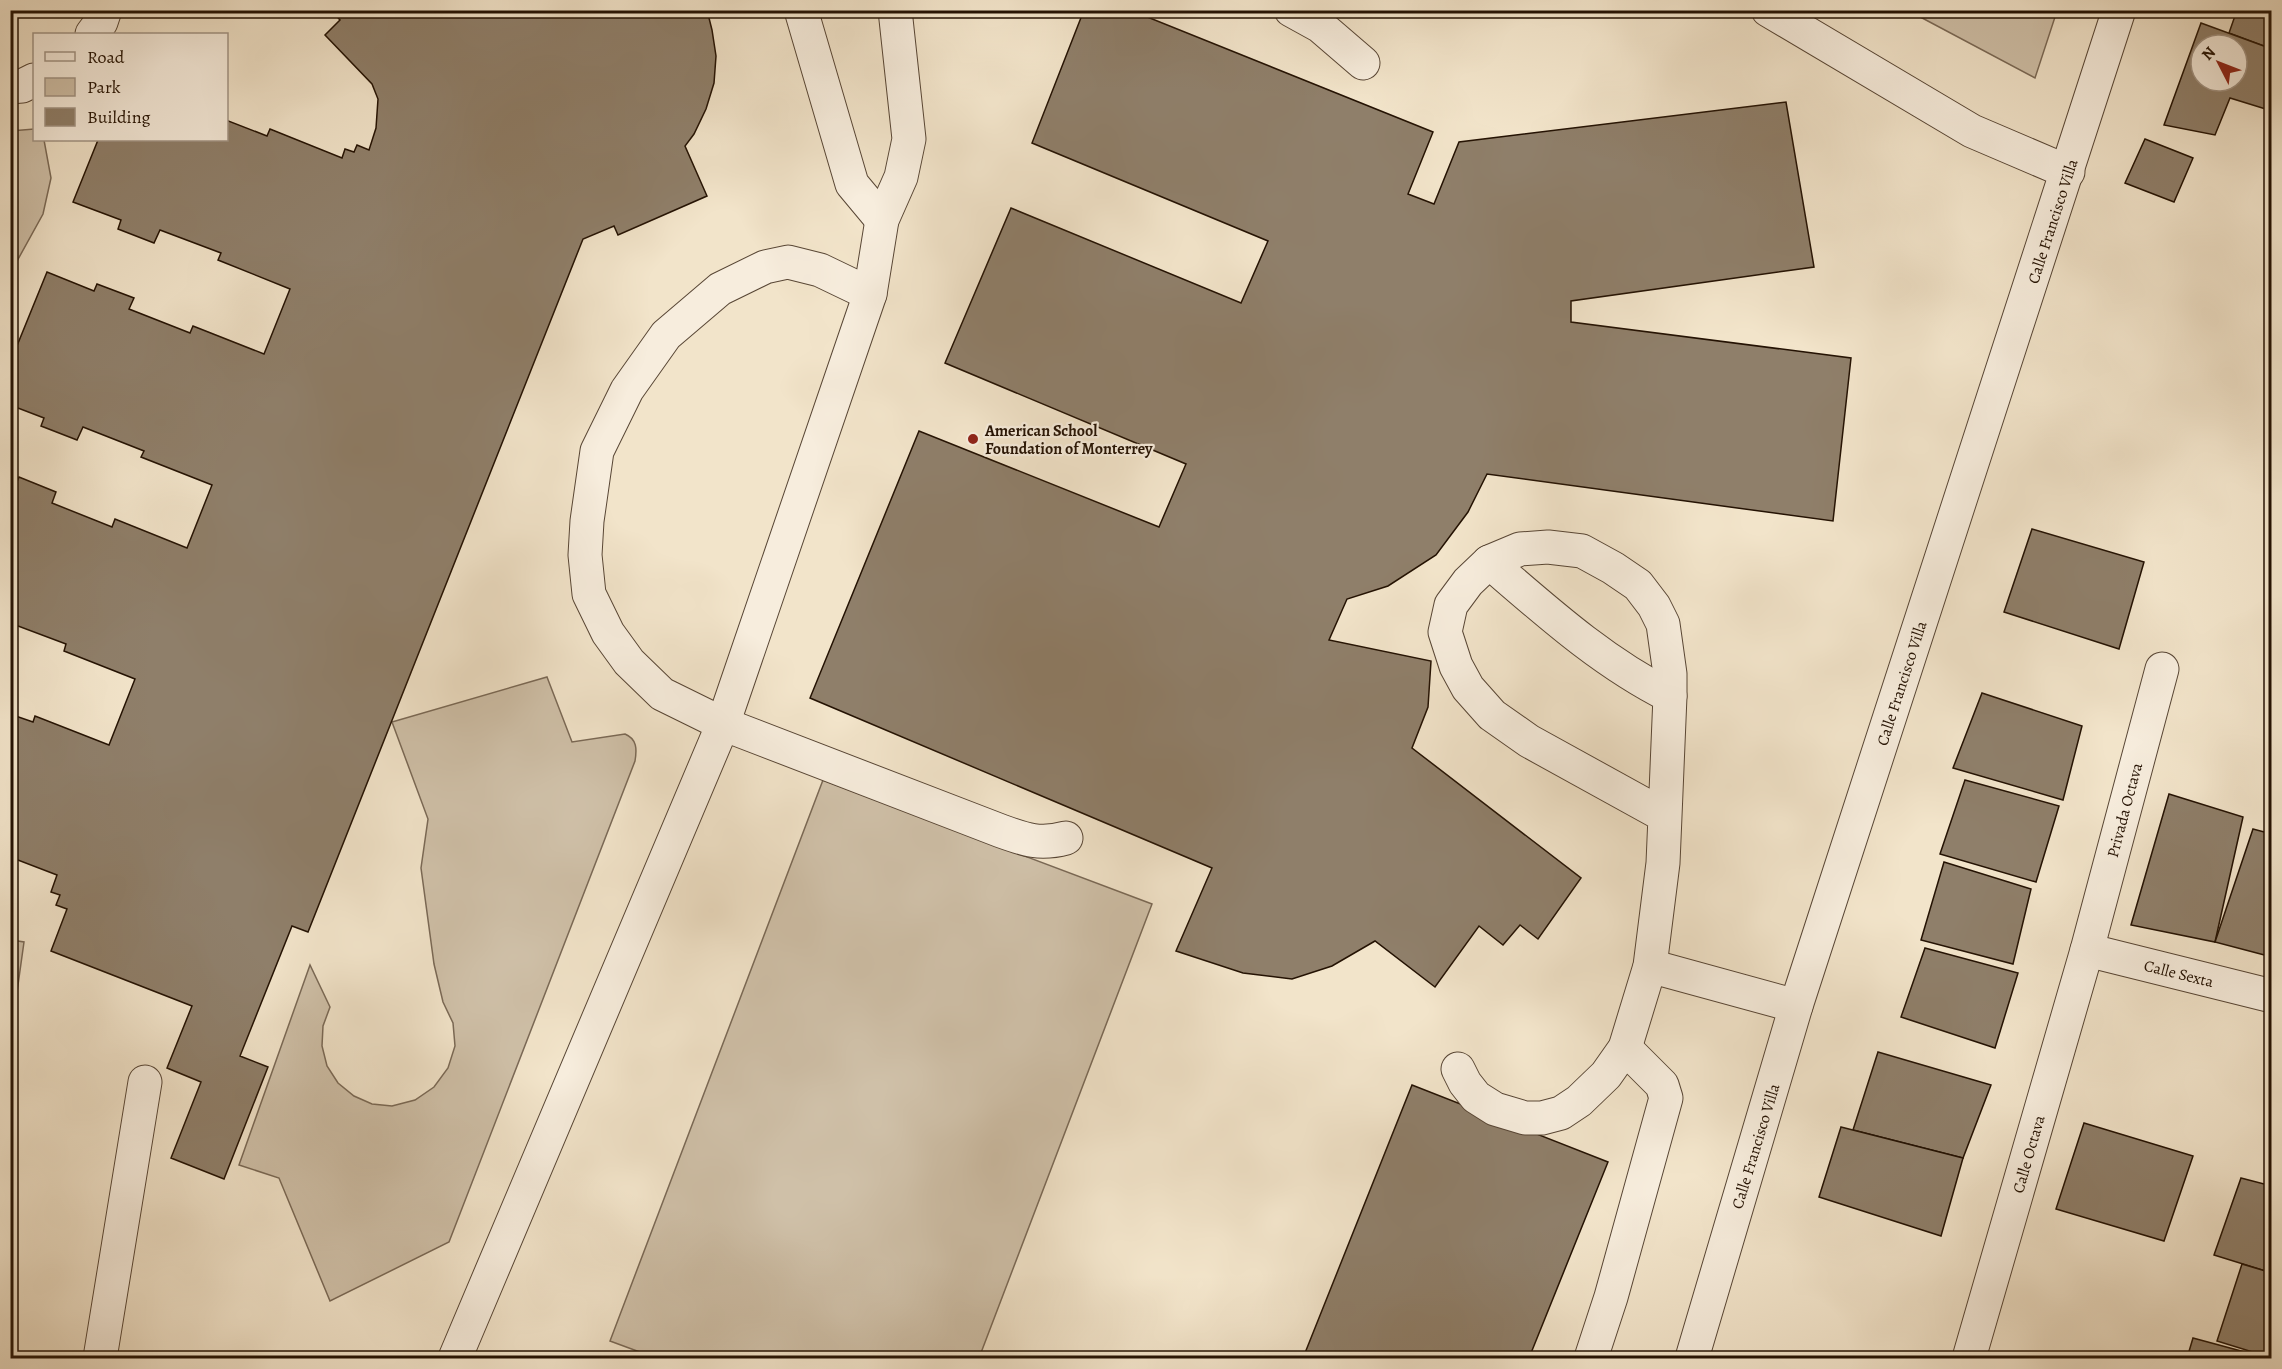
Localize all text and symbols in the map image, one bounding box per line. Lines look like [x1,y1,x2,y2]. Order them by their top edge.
legend [33,33,228,141]
north arrow [2189,33,2249,93]
text: N [2197,42,2221,65]
text: Road [87,45,125,69]
text: Park [87,75,121,99]
text: Building [87,105,151,129]
street label: Calle Francisco Villa [2022,156,2084,287]
place label: American School Foundation of Monterrey [984,420,1153,460]
marker: American School Foundation of Monterrey [966,432,980,446]
street label: Calle Francisco Villa [1871,618,1933,749]
street label: Privada Octava [2102,760,2148,860]
street label: Calle Sexta [2142,955,2216,993]
street label: Calle Francisco Villa [1726,1080,1786,1212]
street label: Calle Octava [2007,1112,2051,1196]

